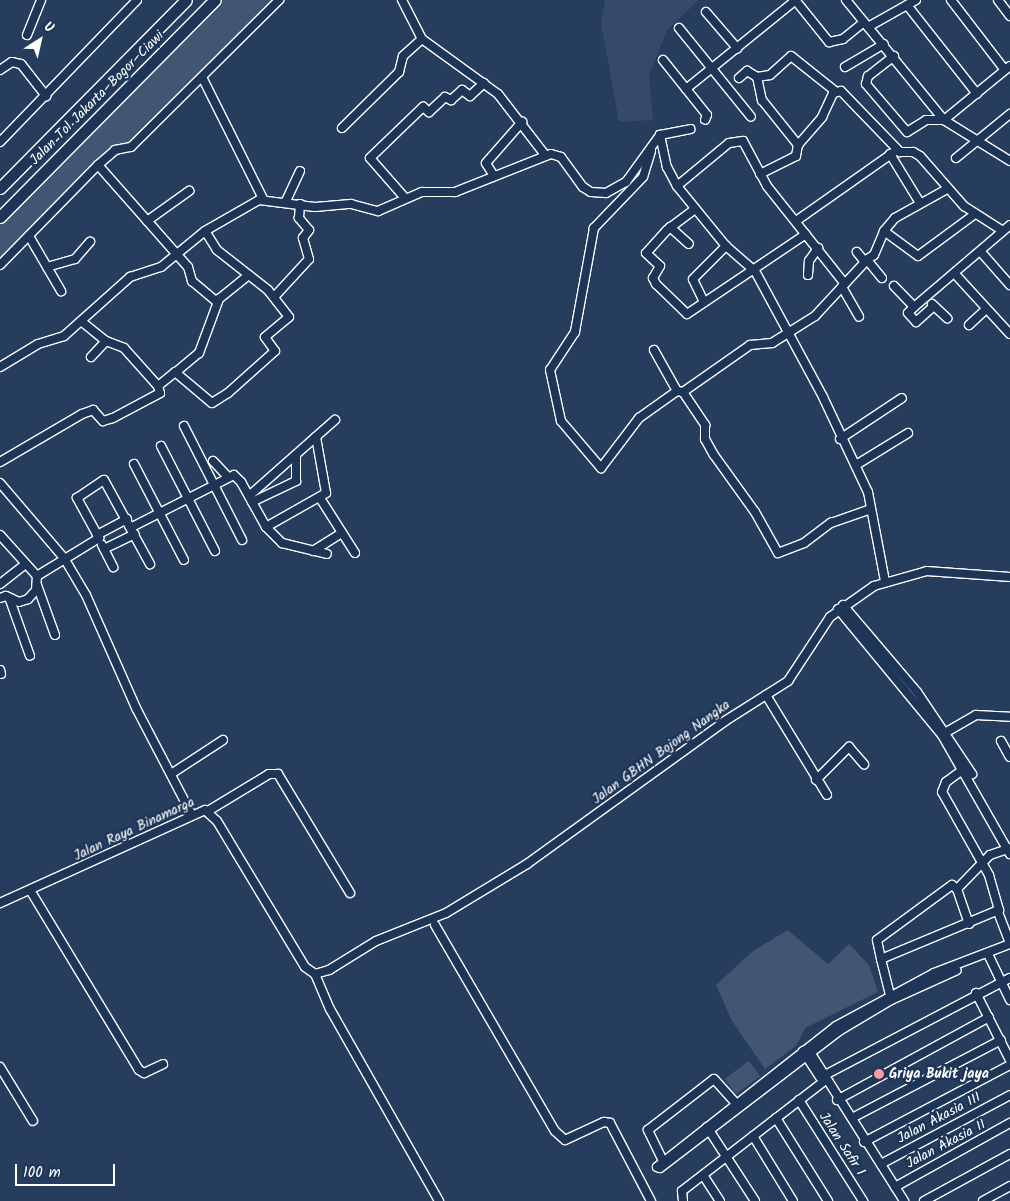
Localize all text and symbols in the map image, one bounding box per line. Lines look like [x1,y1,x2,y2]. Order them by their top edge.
north arrow [15,15,65,65]
text: U [39,16,58,39]
street label: Jalan Tol Jakarta–Bogor–Ciawi [26,27,168,169]
street label: Jalan GBHN Bojong Nangka [589,696,733,808]
street label: Jalan Raya Binamarga [71,794,197,864]
place label: Griya Bukit jaya [889,1066,989,1082]
marker: Griya Bukit jaya [873,1068,885,1080]
street label: Jalan Akasia III [894,1089,984,1147]
street label: Jalan Safir 1 [815,1109,869,1179]
street label: Jalan Akasia II [903,1116,989,1172]
scale bar [18,1154,118,1186]
text: 100 m [23,1161,61,1185]

